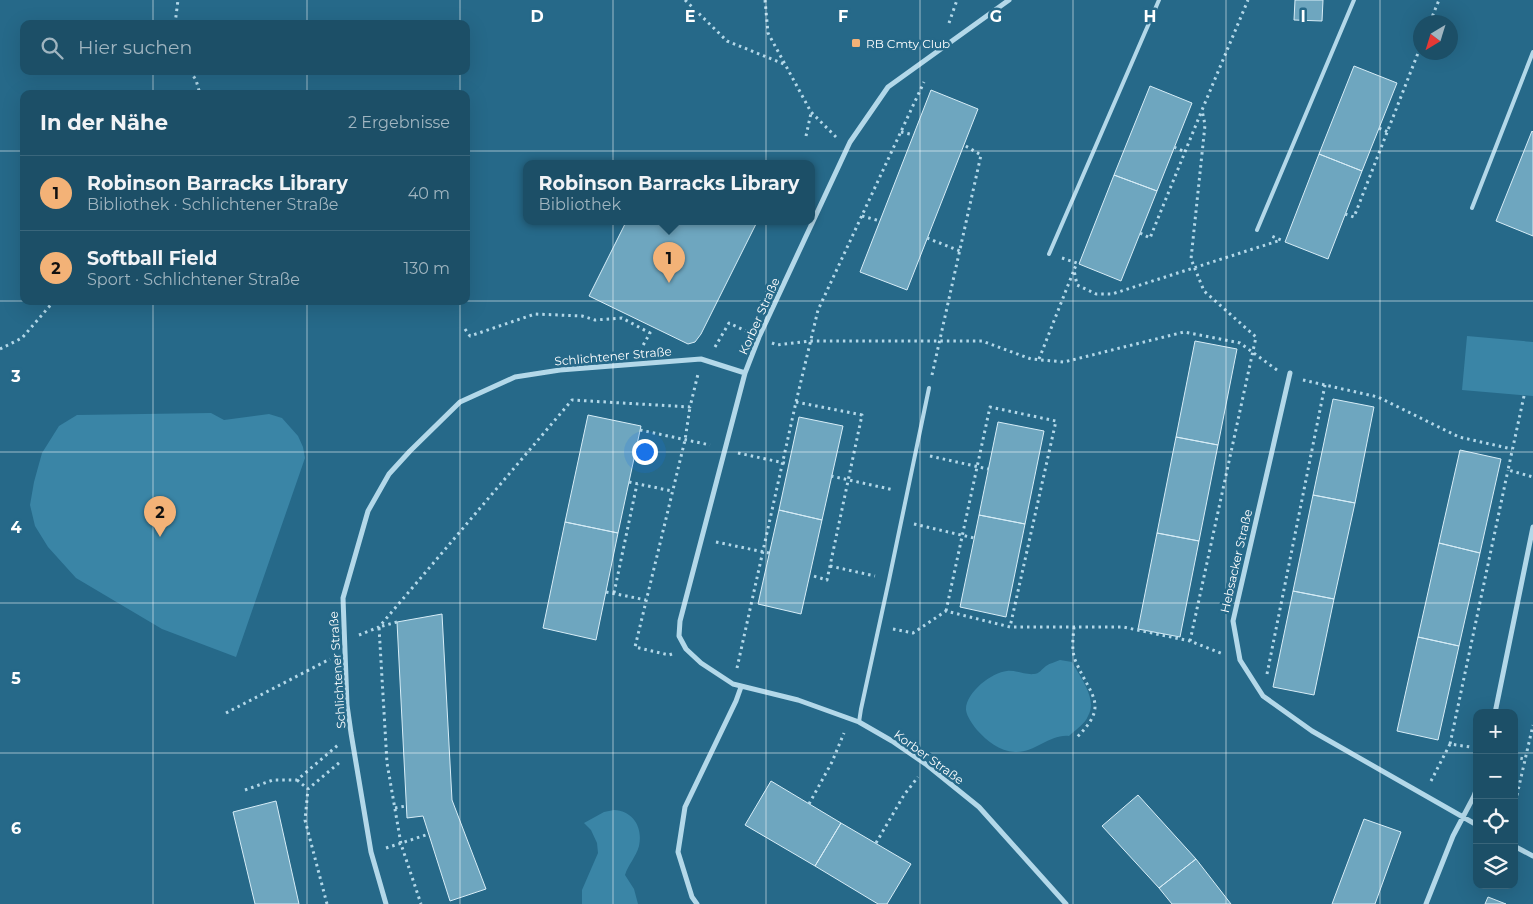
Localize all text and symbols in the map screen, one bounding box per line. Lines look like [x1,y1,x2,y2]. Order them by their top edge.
text: D [530,7,544,26]
text: E [685,7,695,26]
text: F [838,7,848,26]
text: G [990,7,1002,26]
text: H [1144,7,1156,26]
text: I [1300,7,1306,26]
north arrow [1413,15,1458,60]
search box [20,20,470,75]
icon: search [38,34,66,62]
text: Hier suchen [78,36,192,59]
place label: RB Cmty Club [866,36,950,51]
marker: RB Cmty Club [850,37,862,49]
text: In der Nähe [40,110,168,135]
text: 2 Ergebnisse [348,113,450,132]
popup [523,160,815,225]
text: Robinson Barracks Library [87,172,348,195]
text: Robinson Barracks Library [539,172,799,195]
text: 1 [53,184,59,203]
text: 40 m [408,184,450,203]
text: Bibliothek · Schlichtener Straße [87,195,339,214]
text: Bibliothek [539,195,621,214]
pin: 1 [653,242,685,283]
text: Softball Field [87,247,217,270]
text: 2 [51,259,61,278]
text: 130 m [403,259,450,278]
text: Sport · Schlichtener Straße [87,270,300,289]
street label: Korber Straße [735,275,783,357]
street label: Schlichtener Straße [554,343,672,369]
text: 3 [10,367,21,386]
your location [632,439,658,465]
pin: 2 [144,496,176,537]
street label: Hebsacker Straße [1217,508,1255,614]
text: 4 [10,518,22,537]
street label: Schlichtener Straße [325,611,349,729]
text: 5 [11,669,21,688]
map controls [1473,709,1518,889]
button: + [1473,709,1518,754]
street label: Korber Straße [891,727,967,787]
button: − [1473,754,1518,799]
button: locate [1473,799,1518,844]
text: 6 [11,819,21,838]
button: layers [1473,844,1518,889]

